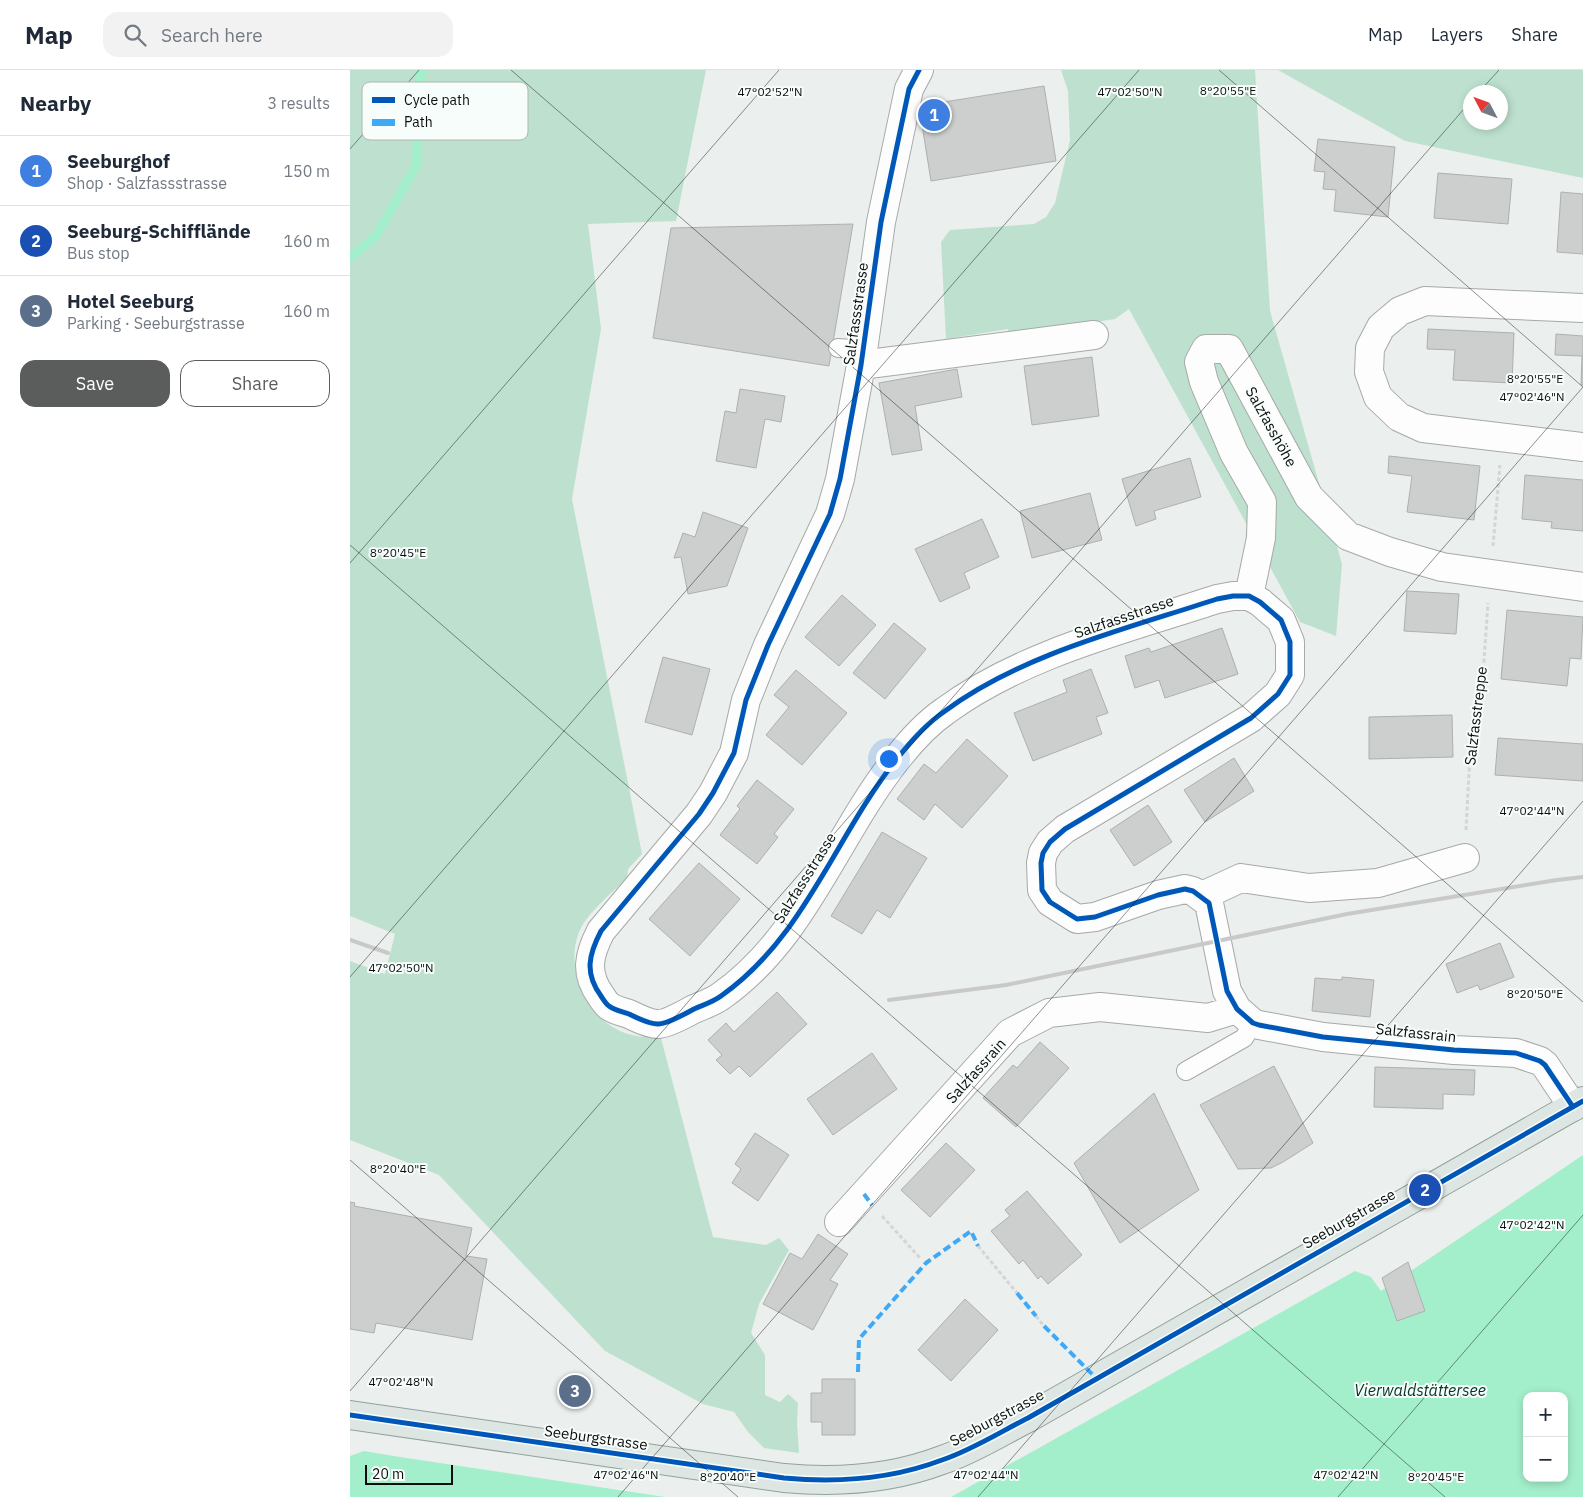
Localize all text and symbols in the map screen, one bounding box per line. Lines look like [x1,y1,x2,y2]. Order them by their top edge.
search box [103,12,453,57]
text: Map [25,19,73,51]
icon: search [121,21,149,49]
text: Search here [161,23,263,47]
text: Map [1368,23,1403,46]
text: Layers [1431,23,1483,46]
text: Share [1511,23,1558,46]
legend [362,82,528,140]
text: 8°20'55"E [1200,83,1256,98]
text: 47°02'52"N [737,84,803,99]
text: 47°02'50"N [1097,84,1163,99]
north arrow [1463,85,1508,130]
text: Nearby [20,89,91,117]
text: Cycle path [404,91,470,109]
text: 3 results [267,93,330,113]
pin: 1 [918,96,950,134]
text: Path [404,113,433,131]
text: Seeburghof [67,149,170,173]
text: 1 [31,161,41,181]
text: 150 m [283,161,330,181]
text: Shop · Salzfassstrasse [67,173,227,193]
text: Seeburg-Schifflände [67,219,251,243]
text: 2 [31,231,41,251]
text: 160 m [283,231,330,251]
text: Bus stop [67,243,130,263]
street label: Salzfassstrasse [839,261,872,367]
text: Hotel Seeburg [67,289,193,313]
text: 3 [31,301,41,321]
text: 160 m [283,301,330,321]
text: Parking · Seeburgstrasse [67,313,245,333]
button: Save [20,360,170,407]
button: Share [180,360,330,407]
text: 8°20'55"E [1507,371,1563,386]
street label: Salzfasshöhe [1242,383,1301,470]
text: 47°02'46"N [1499,389,1565,404]
text: 8°20'45"E [370,545,426,560]
street label: Salzfassstrasse [1072,591,1176,642]
street label: Salzfasstreppe [1460,665,1491,767]
your location [876,746,902,772]
text: 47°02'44"N [1499,803,1565,818]
street label: Salzfassstrasse [769,829,840,927]
text: 47°02'50"N [368,960,434,975]
text: 8°20'50"E [1507,986,1563,1001]
street label: Salzfassrain [1375,1019,1457,1046]
street label: Salzfassrain [942,1034,1010,1107]
text: 8°20'40"E [370,1161,426,1176]
pin: 2 [1409,1171,1441,1209]
street label: Seeburgstrasse [1299,1184,1399,1253]
text: 47°02'42"N [1499,1217,1565,1232]
pin: 3 [559,1372,591,1410]
text: 47°02'48"N [368,1374,434,1389]
water label: Vierwaldstättersee [1354,1380,1486,1400]
street label: Seeburgstrasse [946,1385,1047,1450]
map controls [1523,1392,1568,1482]
button: + [1523,1392,1568,1437]
street label: Seeburgstrasse [543,1421,649,1454]
button: − [1523,1437,1568,1482]
scale bar [365,1462,452,1485]
text: 20 m [372,1465,404,1483]
text: 47°02'46"N [593,1467,659,1482]
text: 47°02'44"N [953,1467,1019,1482]
text: 47°02'42"N [1313,1467,1379,1482]
text: 8°20'40"E [700,1469,756,1484]
text: 8°20'45"E [1408,1469,1464,1484]

